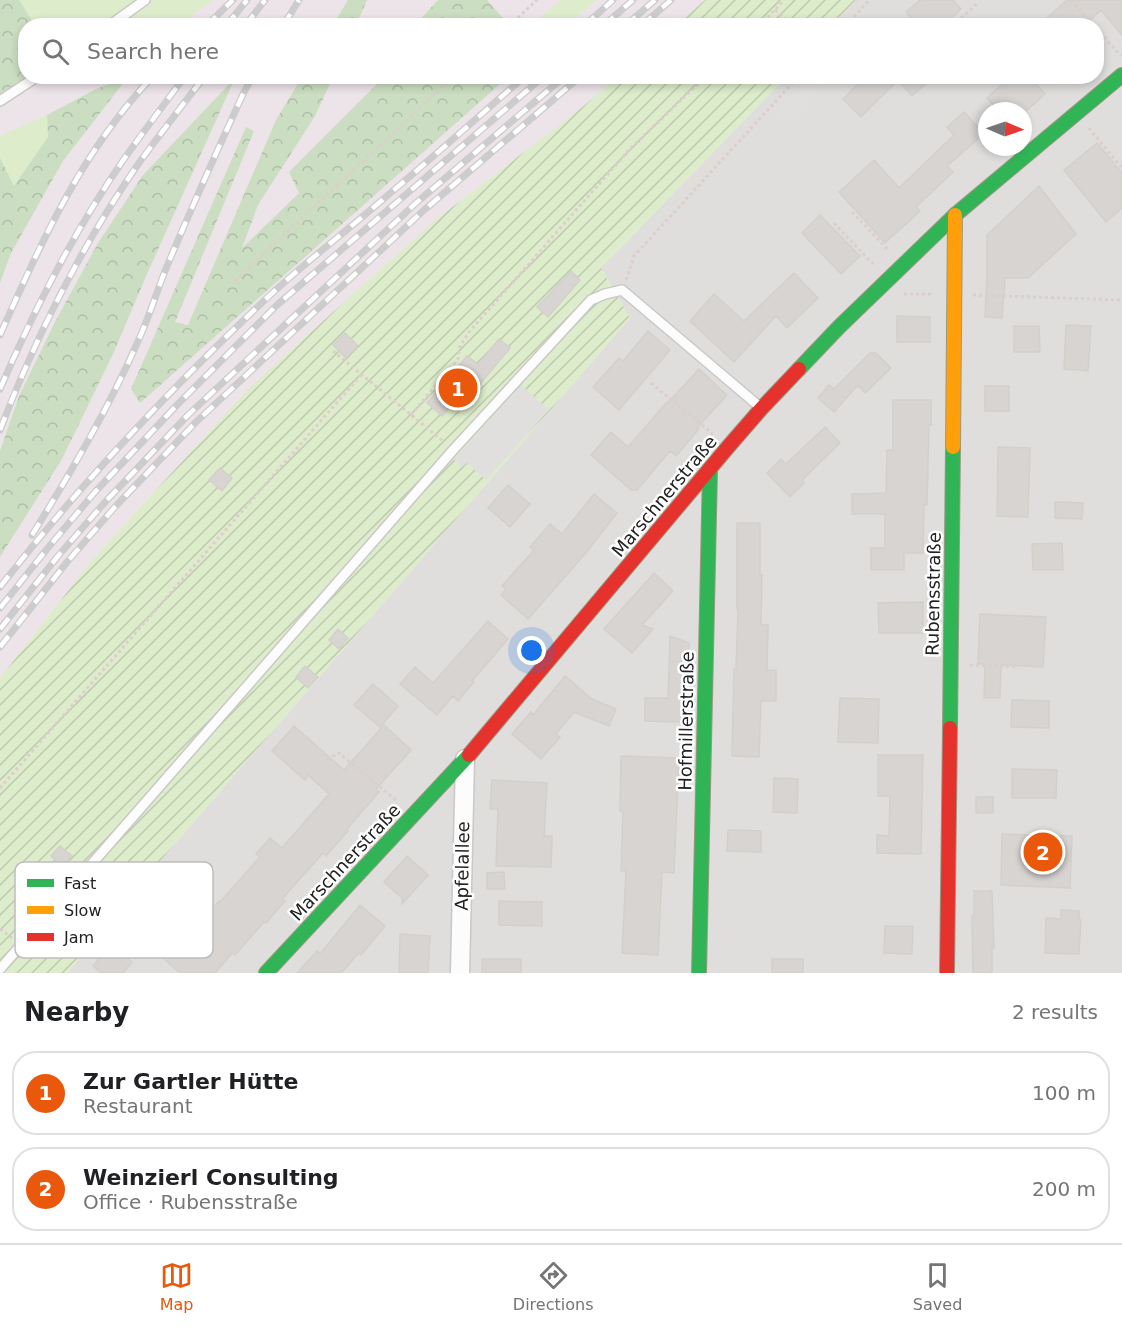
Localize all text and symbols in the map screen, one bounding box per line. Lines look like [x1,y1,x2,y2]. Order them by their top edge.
search box [18,18,1104,84]
icon: search [39,35,72,68]
text: Search here [87,39,219,64]
north arrow [978,102,1032,156]
pin: 1 [438,366,478,410]
street label: Marschnerstraße [607,431,721,561]
street label: Rubensstraße [921,532,945,656]
your location [517,636,546,665]
street label: Hofmillerstraße [674,651,698,791]
street label: Marschnerstraße [286,799,404,925]
street label: Apfelallee [451,821,473,911]
pin: 2 [1024,830,1062,874]
legend [15,862,213,958]
text: Fast [64,874,96,893]
text: Slow [64,901,101,920]
text: Jam [63,928,94,947]
text: Nearby [24,997,129,1027]
text: 2 results [1012,1000,1098,1024]
text: Zur Gartler Hütte [83,1069,298,1094]
text: 1 [39,1081,52,1105]
text: 100 m [1032,1081,1096,1105]
text: Restaurant [83,1094,193,1118]
text: Weinzierl Consulting [83,1165,339,1190]
text: 2 [39,1177,52,1201]
text: 200 m [1032,1177,1096,1201]
text: Office · Rubensstraße [83,1190,298,1214]
tab: Map [160,1259,193,1314]
tab: Directions [513,1259,593,1314]
tab: Saved [913,1259,962,1314]

